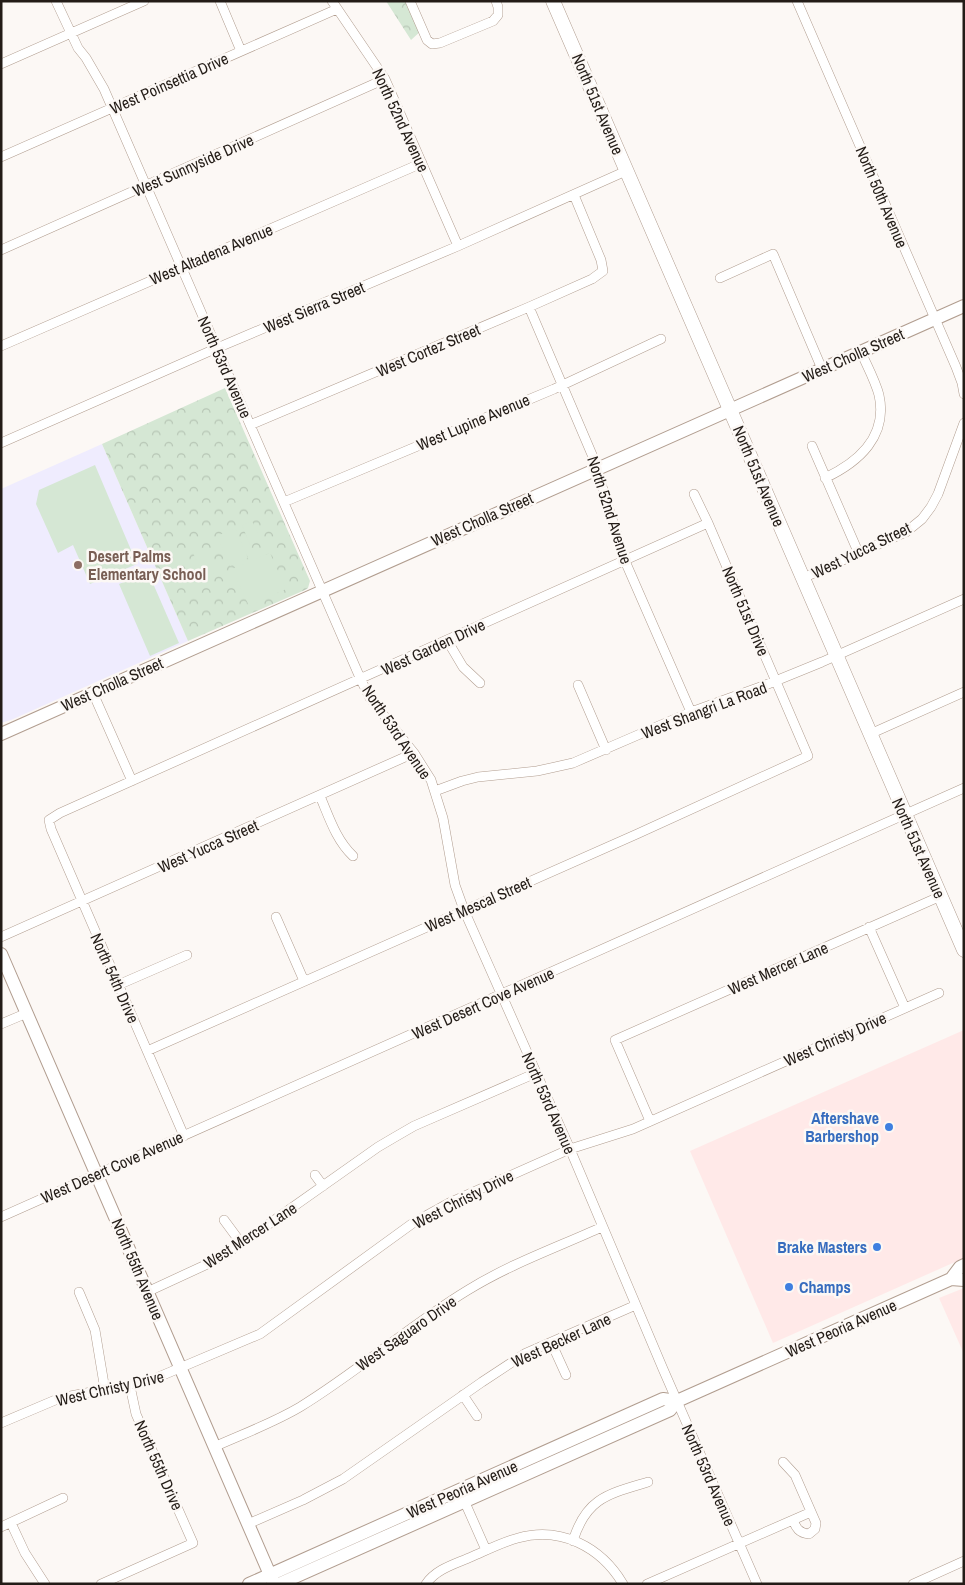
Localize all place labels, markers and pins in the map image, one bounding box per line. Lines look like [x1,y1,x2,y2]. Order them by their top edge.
place label: Desert Palms Elementary School [88,545,206,585]
marker: Desert Palms Elementary School [72,559,84,571]
place label: Aftershave Barbershop [805,1107,879,1147]
marker: Aftershave Barbershop [883,1121,895,1133]
place label: Brake Masters [777,1236,867,1258]
marker: Brake Masters [871,1241,883,1253]
place label: Champs [799,1276,851,1298]
marker: Champs [783,1281,795,1293]

